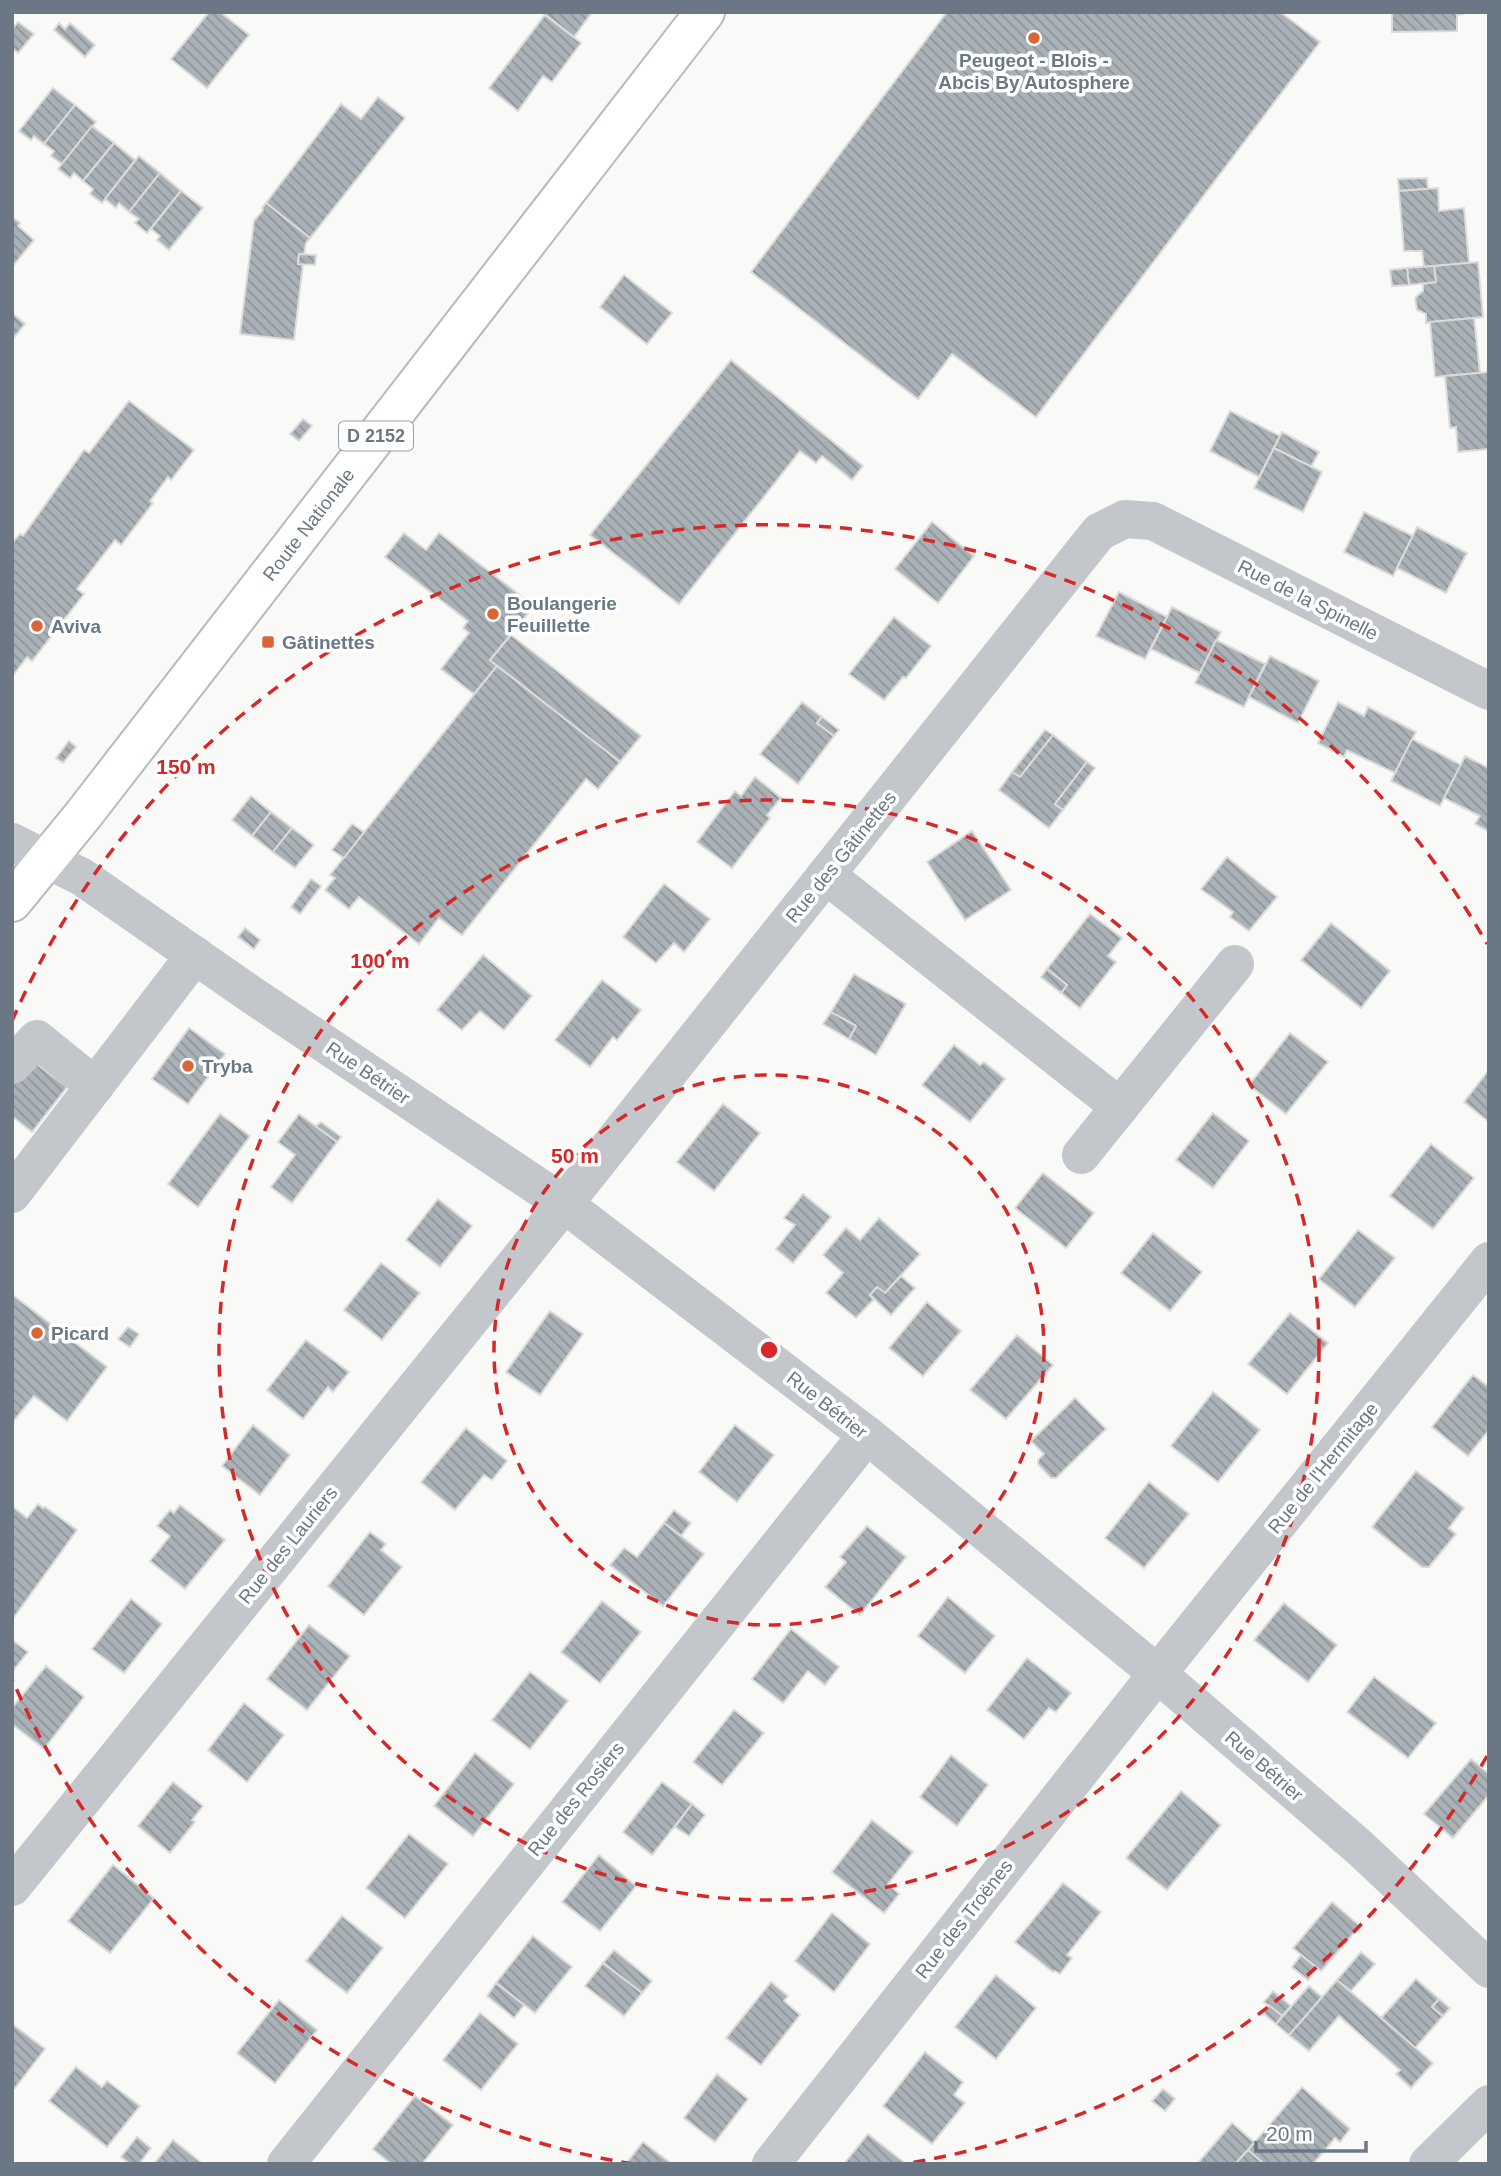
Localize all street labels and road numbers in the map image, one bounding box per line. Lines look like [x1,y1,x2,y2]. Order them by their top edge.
road number: D 2152 [339,422,413,450]
street label: Route Nationale [258,464,358,585]
street label: Rue de la Spinelle [1235,556,1381,644]
street label: Rue des Gâtinettes [782,787,900,927]
street label: Rue Bétrier [322,1037,414,1109]
street label: Rue Bétrier [783,1367,872,1443]
street label: Rue de l'Hermitage [1264,1398,1382,1538]
street label: Rue des Lauriers [234,1482,342,1608]
street label: Rue Bétrier [1221,1727,1308,1806]
street label: Rue des Rosiers [524,1738,628,1860]
street label: Rue des Troënes [911,1856,1017,1982]

